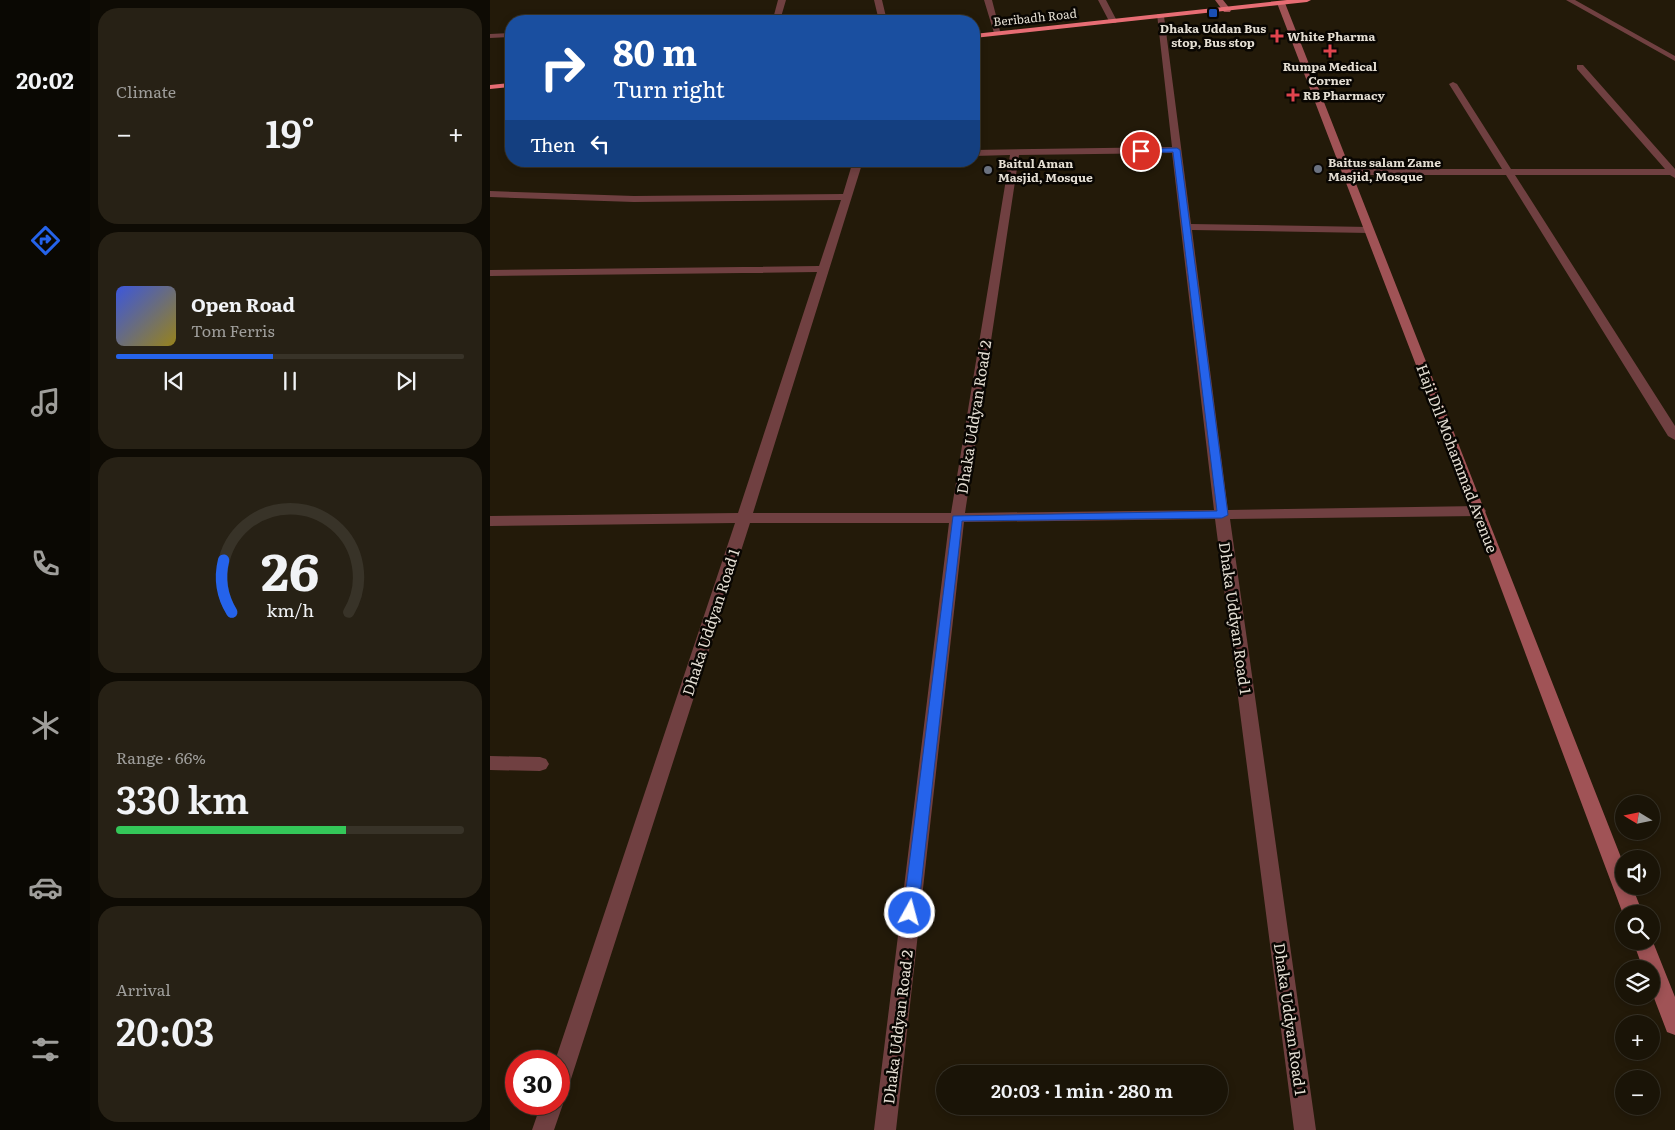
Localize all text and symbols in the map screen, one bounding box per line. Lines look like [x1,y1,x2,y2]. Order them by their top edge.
street label: Beribadh Road [992,4,1078,30]
marker: Dhaka Uddan Bus stop, Bus stop [1207,7,1219,19]
place label: Dhaka Uddan Bus stop, Bus stop [1160,19,1266,51]
text: 80 m [613,25,697,77]
place label: White Pharma [1287,27,1375,45]
marker: White Pharma [1271,30,1283,42]
icon: right [530,35,595,100]
marker: Rumpa Medical Corner [1324,45,1336,57]
place label: Rumpa Medical Corner [1283,57,1378,89]
text: 20:02 [16,63,74,96]
text: Turn right [613,72,725,105]
text: Climate [116,79,176,103]
place label: RB Pharmacy [1303,86,1385,104]
marker: RB Pharmacy [1287,89,1299,101]
text: 19° [265,103,315,160]
text: − [116,111,132,153]
text: + [448,111,464,153]
text: Then [530,130,576,158]
icon: left [586,130,614,158]
pin [1120,130,1162,172]
icon: arrive [1127,137,1155,165]
place label: Baitus salam Zame Masjid, Mosque [1328,153,1441,185]
place label: Baitul Aman Masjid, Mosque [998,154,1093,186]
marker: Baitus salam Zame Masjid, Mosque [1312,163,1324,175]
marker: Baitul Aman Masjid, Mosque [982,164,994,176]
icon: directions [28,223,63,258]
text: Open Road [191,290,295,318]
text: Tom Ferris [191,318,275,342]
street label: Dhaka Uddyan Road 2 [949,338,997,495]
street label: Haji Dil Mohammad Avenue [1411,360,1505,556]
icon: previous [160,367,188,395]
icon: pause [276,367,304,395]
icon: next [392,367,420,395]
icon: music [28,385,63,420]
text: 26 [261,530,319,607]
street label: Dhaka Uddyan Road 1 [1214,540,1258,696]
street label: Dhaka Uddyan Road 1 [675,545,745,699]
icon: phone [28,546,63,581]
text: km/h [266,596,314,623]
icon: climate [28,708,63,743]
text: Range · 66% [116,745,206,769]
text: 330 km [116,769,249,826]
north arrow [1615,795,1660,840]
map controls [1615,795,1660,1115]
button: sound [1615,850,1660,895]
icon: car [28,870,63,905]
position arrow [883,886,935,938]
button: search [1615,905,1660,950]
street label: Dhaka Uddyan Road 1 [1269,941,1313,1097]
street label: Dhaka Uddyan Road 2 [876,948,918,1105]
button: layers [1615,960,1660,1005]
text: Arrival [116,977,171,1001]
text: 20:03 [116,1001,214,1058]
button: + [1615,1015,1660,1060]
icon: filters [28,1032,63,1067]
speed limit sign: 30 [505,1050,570,1115]
button: − [1615,1070,1660,1115]
text: 20:03 · 1 min · 280 m [991,1076,1173,1104]

